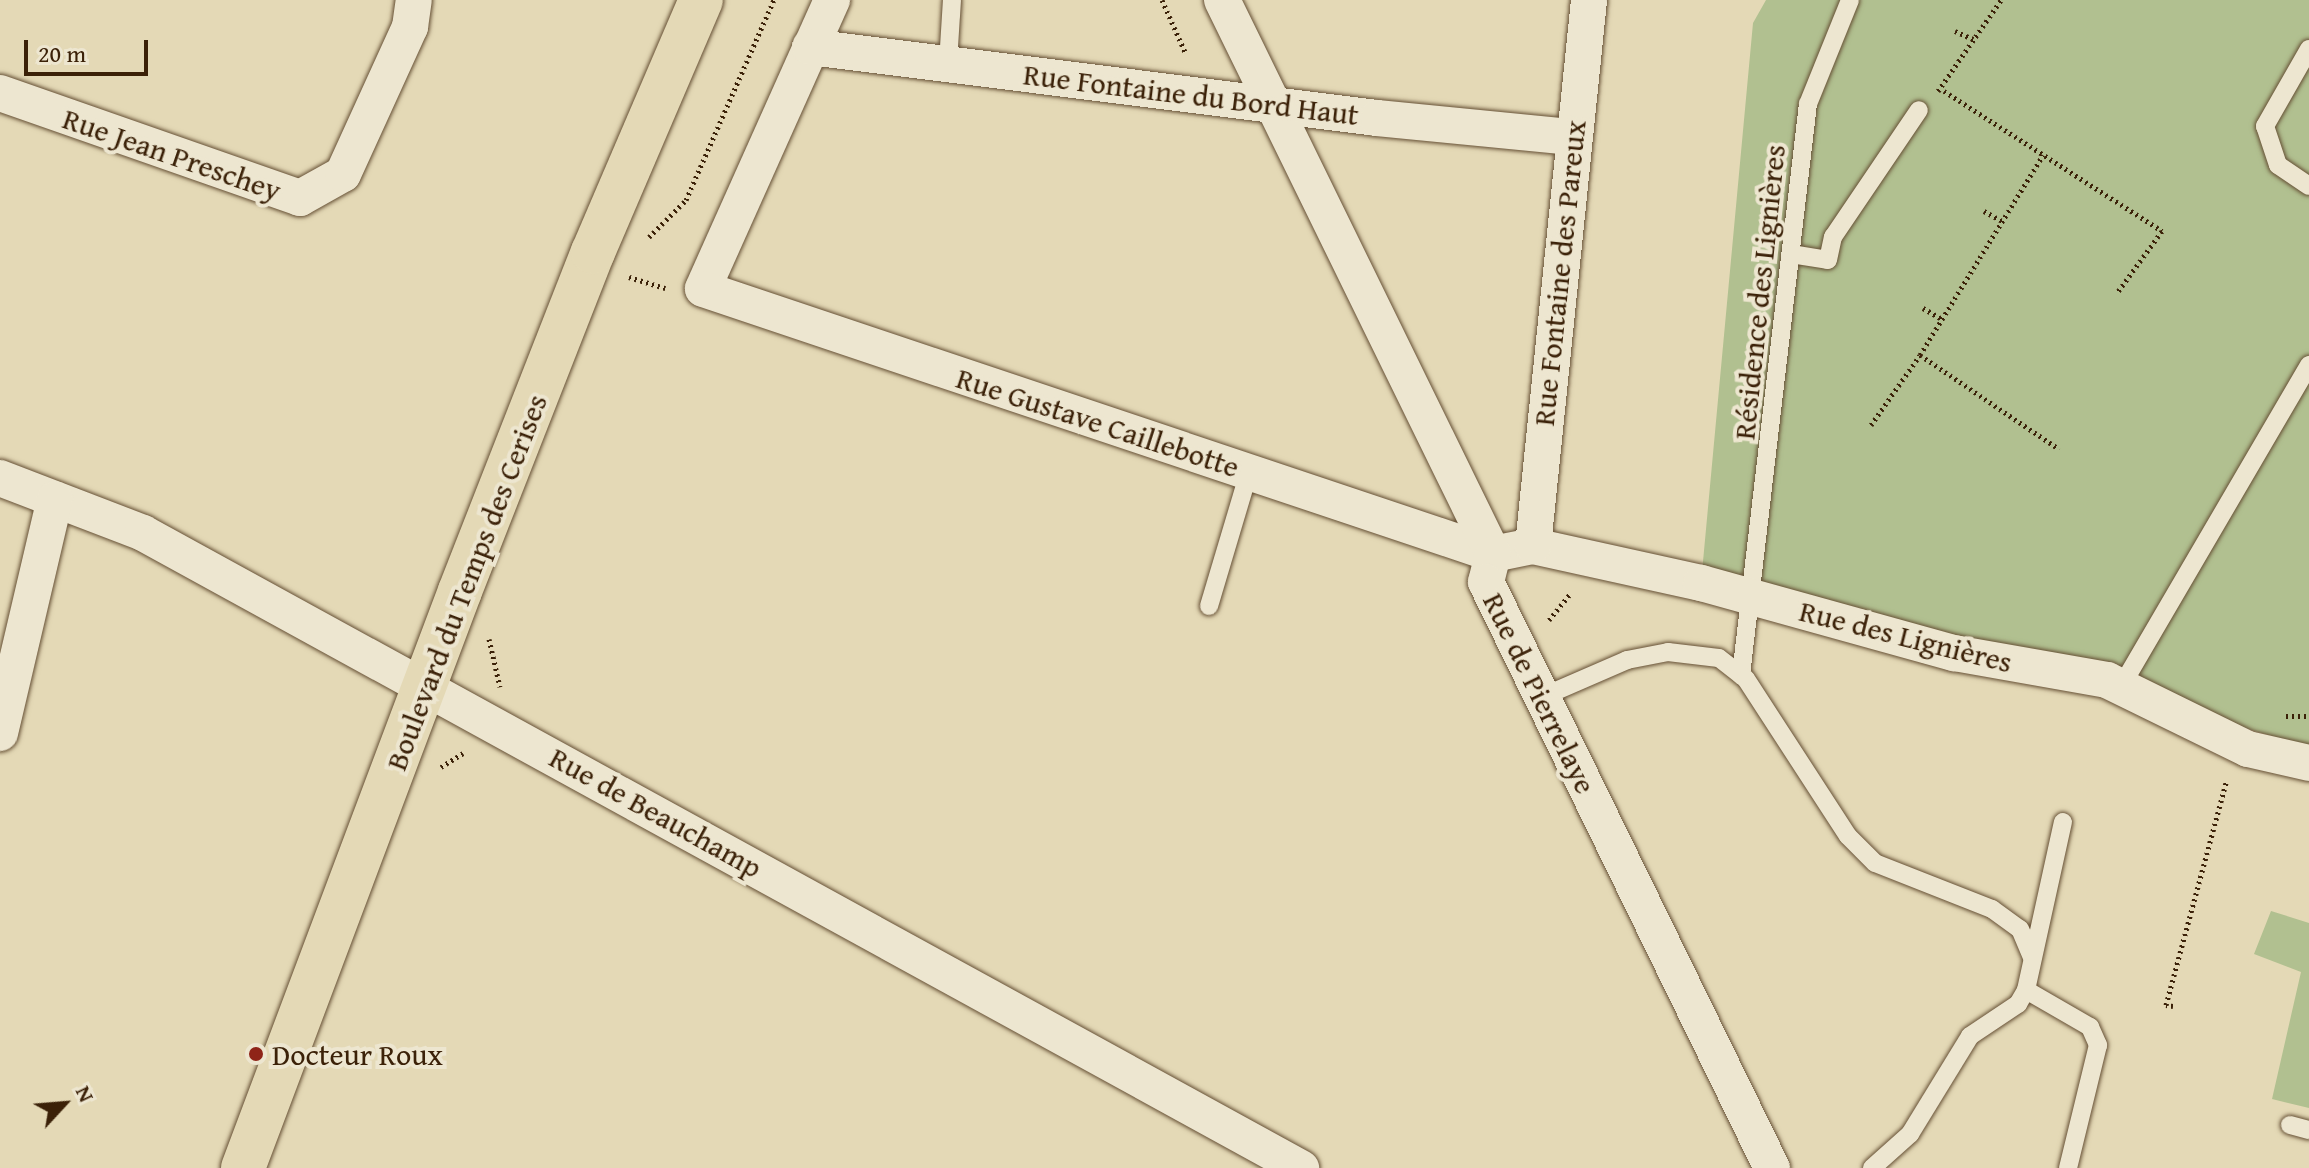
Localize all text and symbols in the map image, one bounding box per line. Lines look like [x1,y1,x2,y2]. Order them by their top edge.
scale bar [28,24,152,74]
text: 20 m [38,36,86,71]
street label: Rue Fontaine du Bord Haut [1021,56,1361,132]
street label: Rue Jean Preschey [58,100,286,208]
street label: Rue Fontaine des Pareux [1525,118,1593,428]
street label: Résidence des Lignières [1726,143,1792,441]
street label: Rue Gustave Caillebotte [952,359,1244,485]
street label: Boulevard du Temps des Cerises [378,389,554,775]
street label: Rue de Pierrelaye [1476,587,1604,799]
street label: Rue des Lignières [1796,592,2016,680]
street label: Rue de Beauchamp [544,739,768,885]
place label: Docteur Roux [272,1036,443,1072]
marker: Docteur Roux [247,1045,265,1063]
north arrow [24,1064,104,1144]
text: N [68,1080,103,1107]

